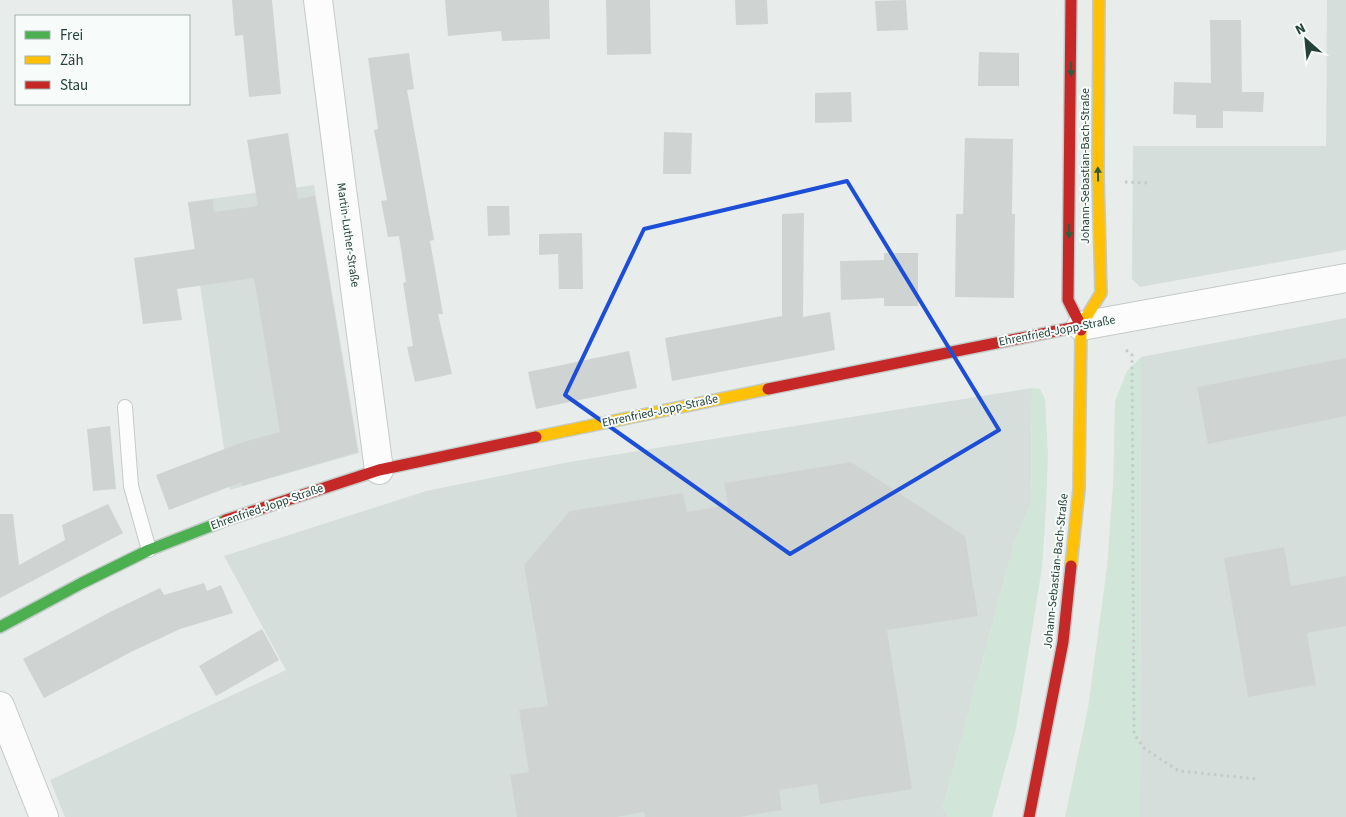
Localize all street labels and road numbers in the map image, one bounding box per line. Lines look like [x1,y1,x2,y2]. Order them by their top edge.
street label: Johann-Sebastian-Bach-Straße [1077,88,1094,244]
street label: Martin-Luther-Straße [332,182,364,288]
street label: Ehrenfried-Jopp-Straße [997,311,1117,351]
street label: Ehrenfried-Jopp-Straße [600,390,720,432]
street label: Ehrenfried-Jopp-Straße [208,480,326,534]
street label: Johann-Sebastian-Bach-Straße [1039,492,1073,650]

